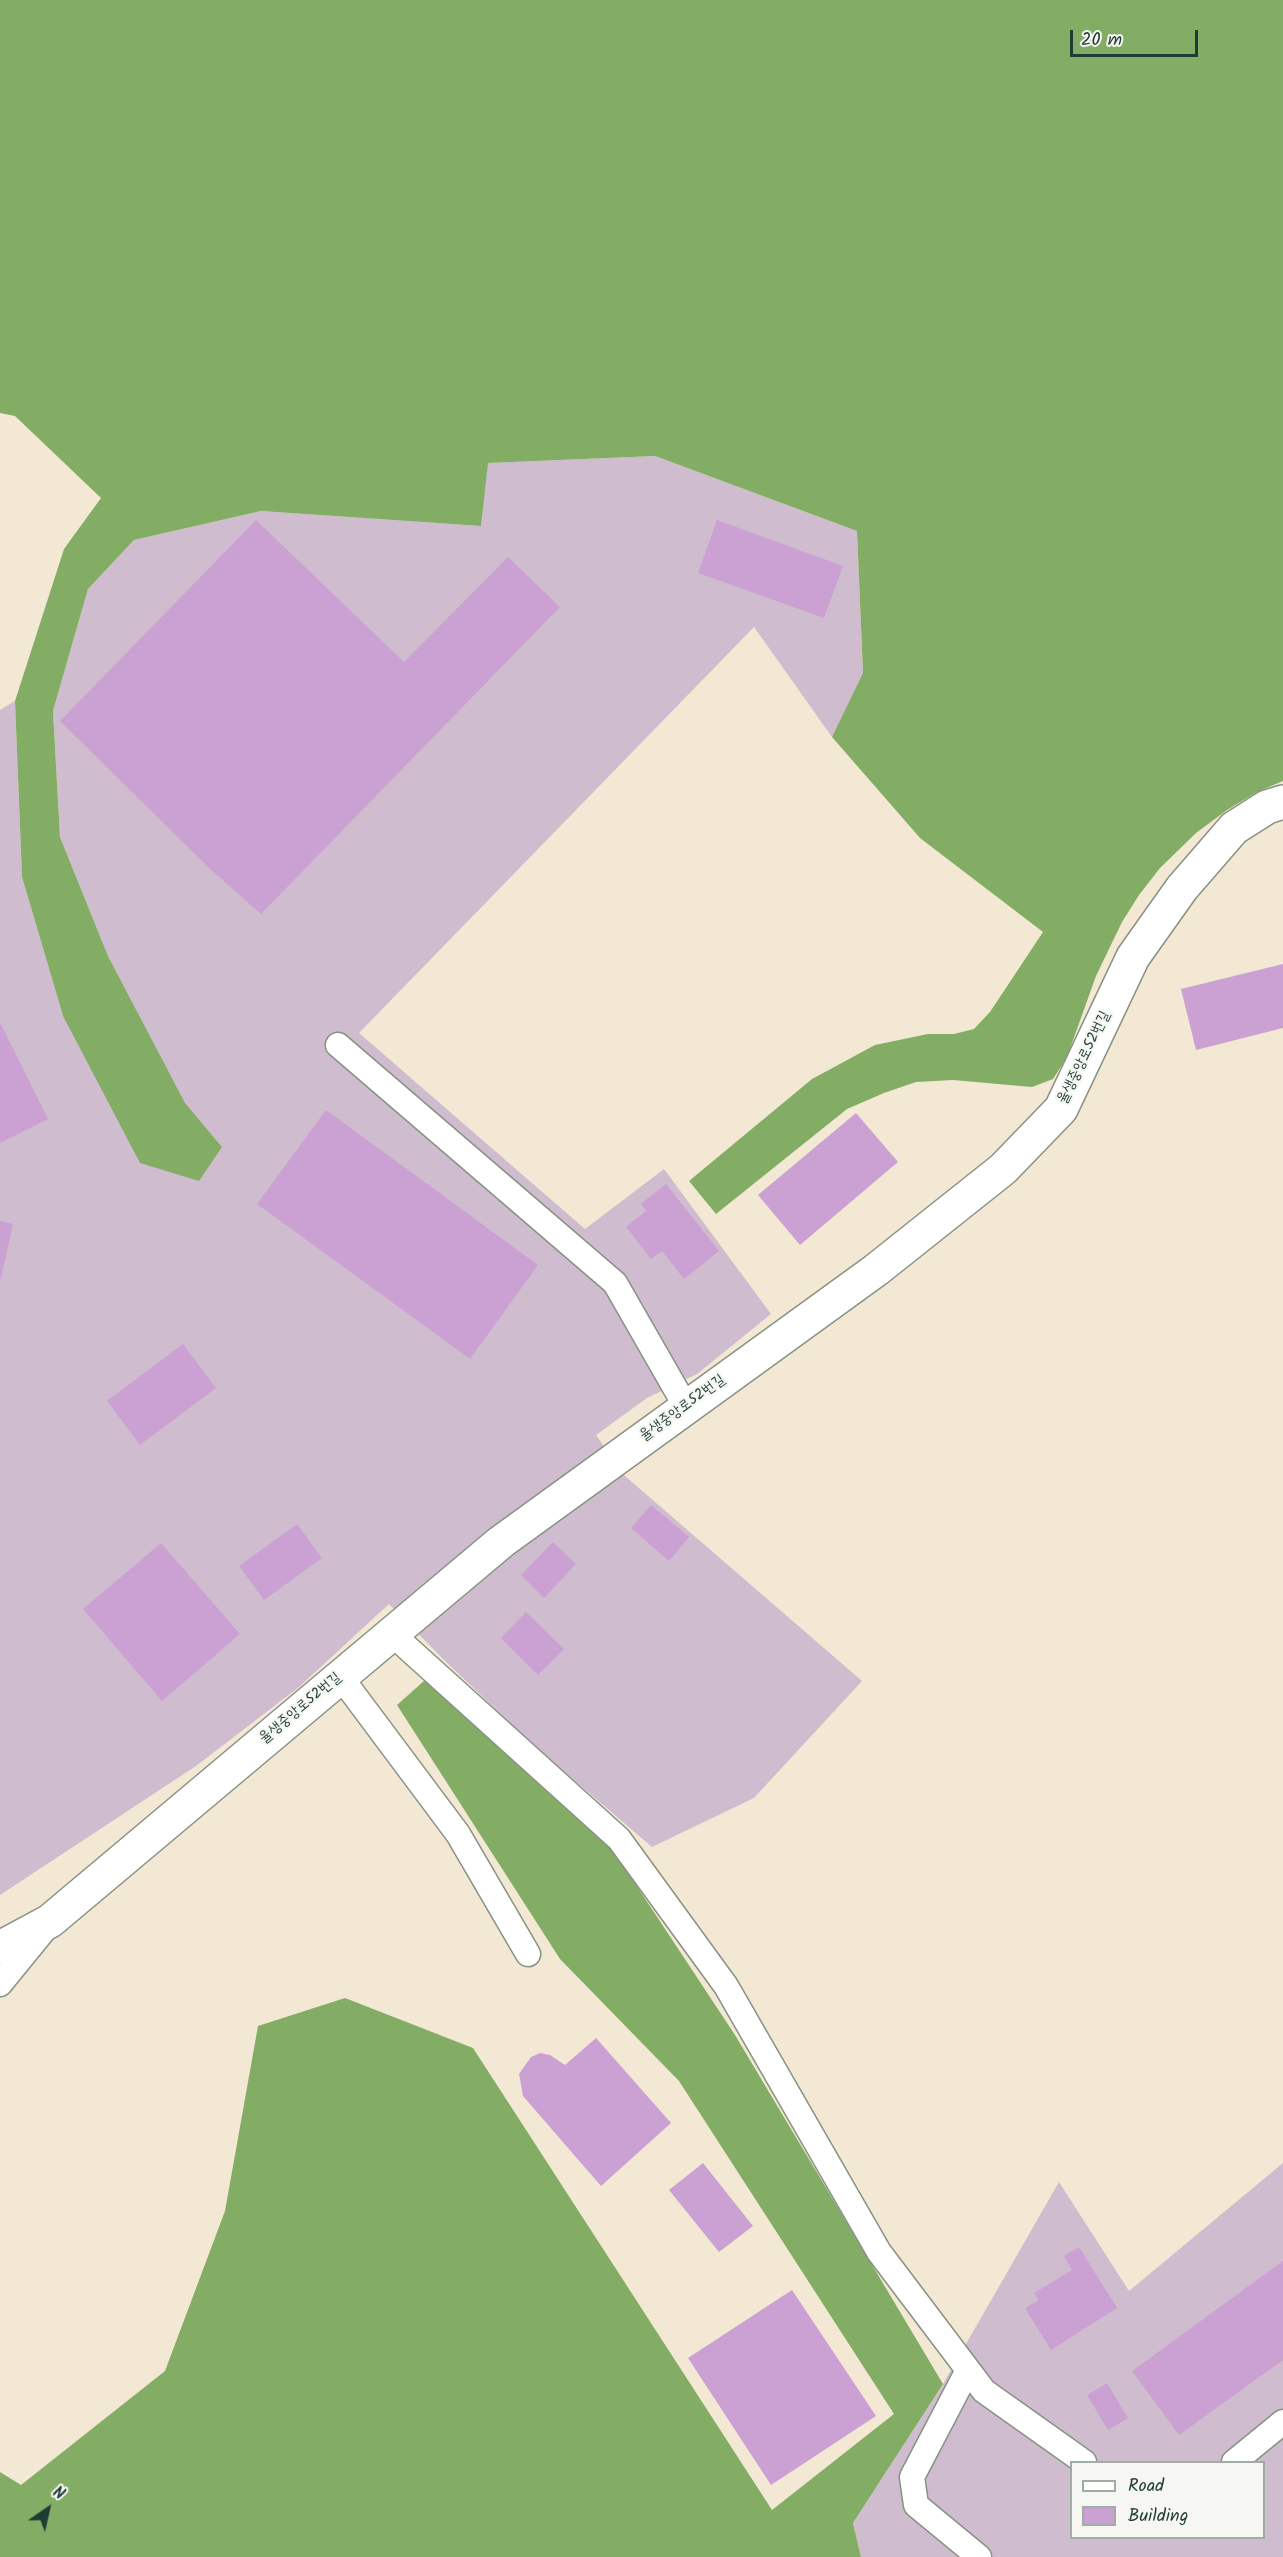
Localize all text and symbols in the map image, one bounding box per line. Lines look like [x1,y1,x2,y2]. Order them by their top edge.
scale bar [1073,18,1200,56]
text: 20 m [1081,26,1122,55]
street label: 율생중앙로52번길 [1055,1009,1115,1107]
street label: 율생중앙로52번길 [637,1372,729,1446]
street label: 율생중앙로52번길 [256,1670,346,1748]
legend [1070,2461,1265,2539]
text: Road [1128,2472,1164,2501]
north arrow [18,2479,78,2539]
text: N [47,2480,70,2507]
text: Building [1128,2502,1188,2531]

